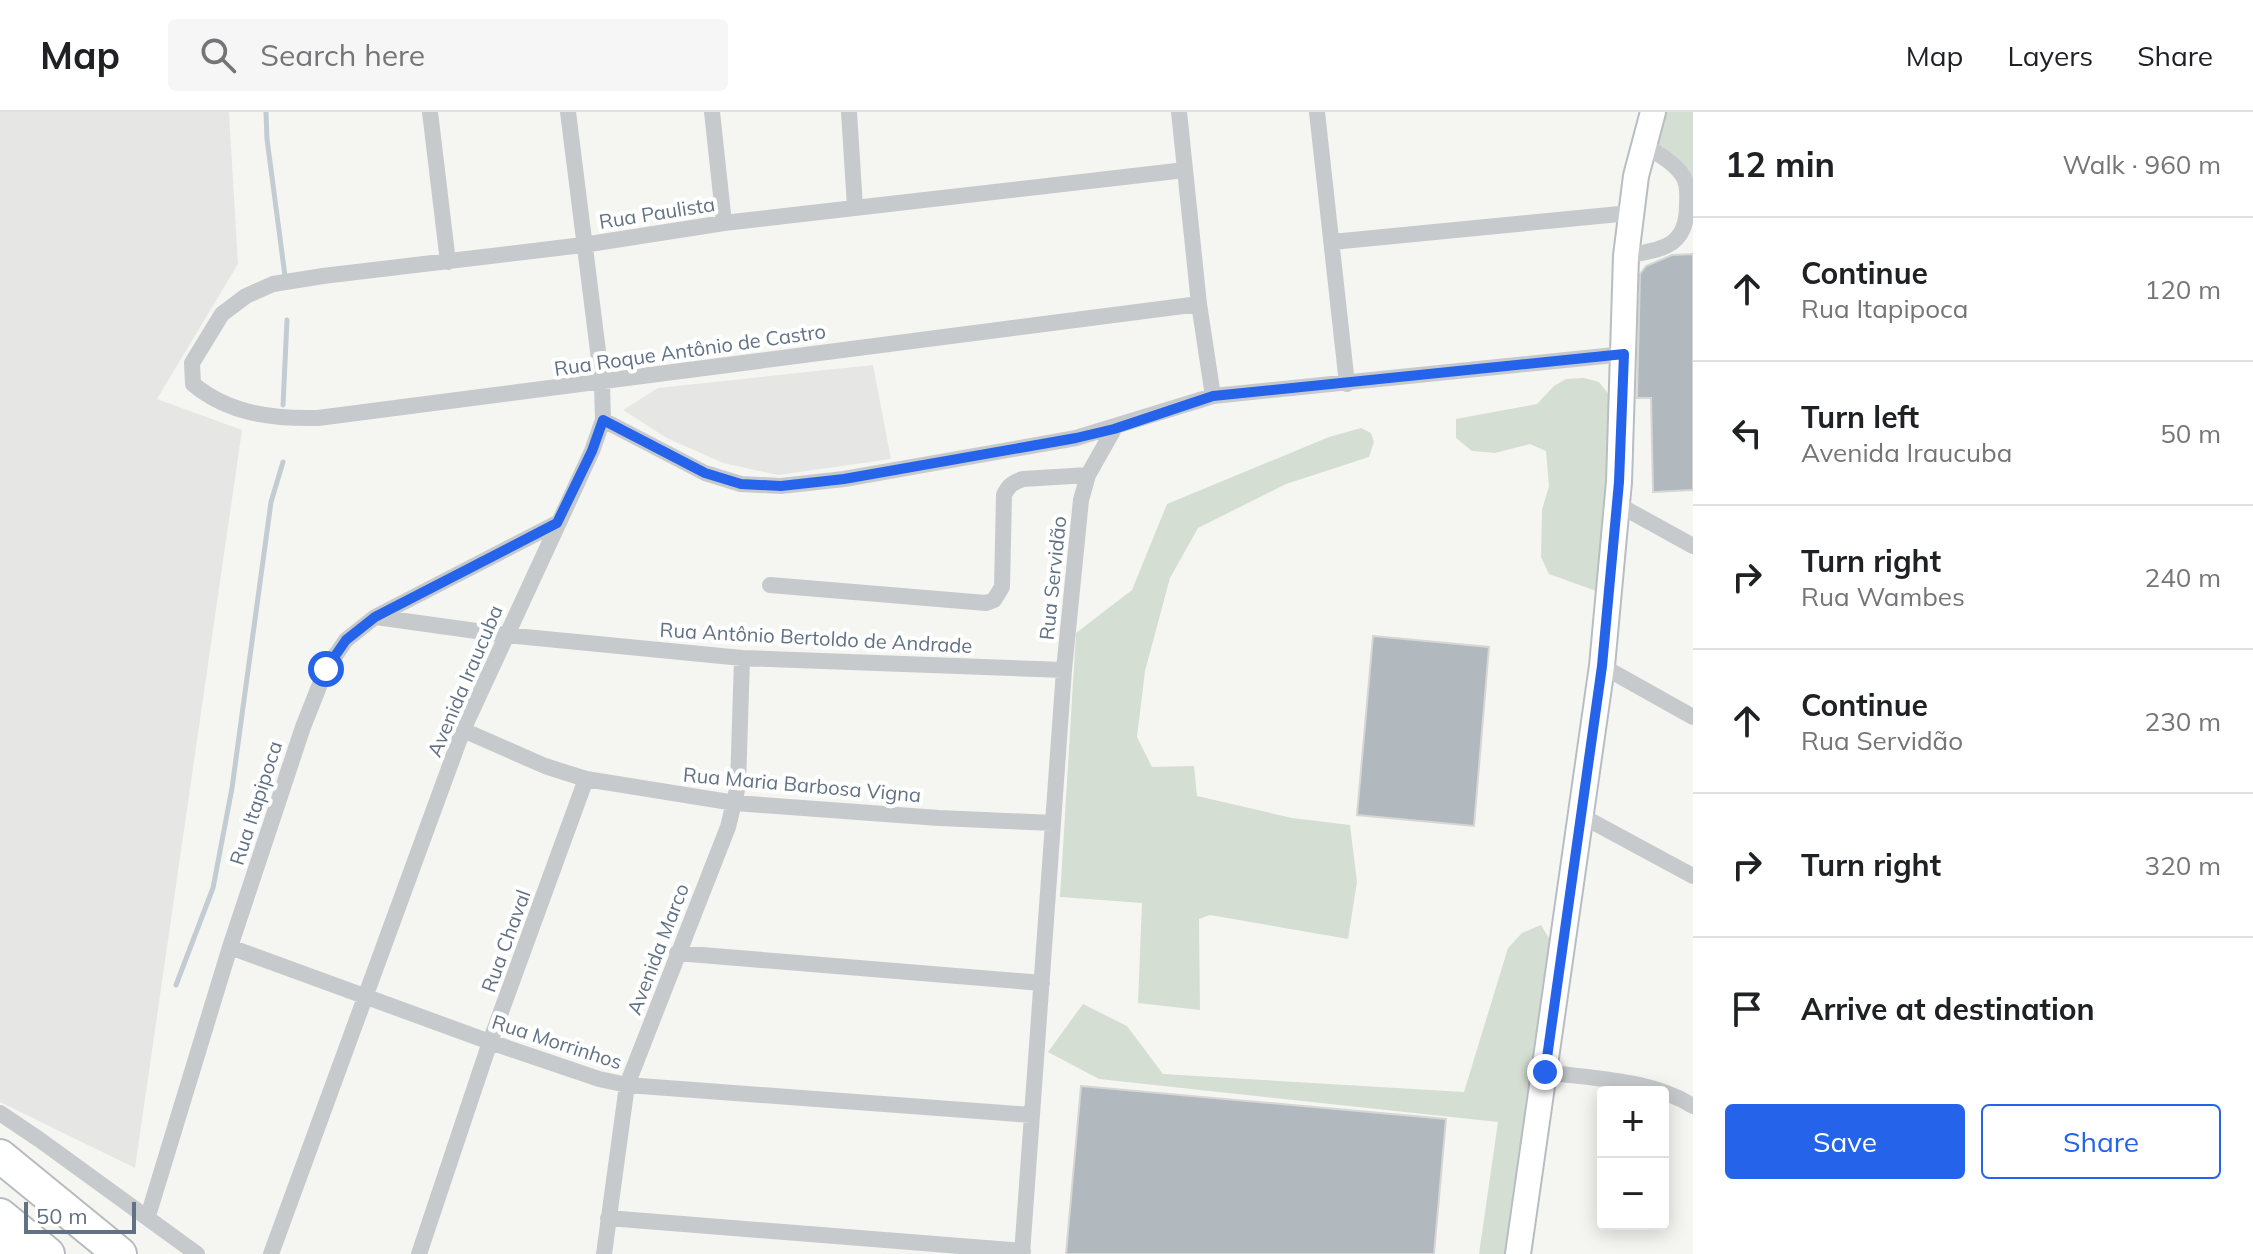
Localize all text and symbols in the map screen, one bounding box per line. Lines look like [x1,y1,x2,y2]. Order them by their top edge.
search box [168,19,728,91]
text: Map [40,31,120,79]
icon: search [196,33,240,77]
text: Search here [260,36,425,74]
text: Map [1906,38,1963,73]
text: Layers [2007,38,2093,73]
text: Share [2137,38,2213,73]
text: 12 min [1725,143,1835,186]
text: Walk · 960 m [2062,148,2221,181]
street label: Rua Paulista [597,191,717,234]
text: Continue [1801,254,1928,292]
icon: ahead [1725,267,1769,311]
text: 120 m [2145,273,2221,306]
text: Rua Itapipoca [1801,292,1968,325]
street label: Rua Roque Antônio de Castro [553,318,827,381]
text: Turn left [1801,398,1919,436]
icon: left [1725,411,1769,455]
text: 50 m [2160,417,2221,450]
text: Avenida Iraucuba [1801,436,2012,469]
street label: Rua Servidão [1034,515,1071,641]
text: Turn right [1801,542,1941,580]
icon: right [1725,555,1769,599]
text: 240 m [2145,561,2221,594]
text: Rua Wambes [1801,580,1965,613]
street label: Avenida Iraucuba [421,601,508,761]
street label: Rua Antônio Bertoldo de Andrade [659,617,973,658]
route start [308,651,344,687]
text: Continue [1801,686,1928,724]
icon: ahead [1725,699,1769,743]
text: 230 m [2145,705,2221,738]
text: Rua Servidão [1801,724,1963,757]
street label: Rua Itapipoca [224,738,287,868]
street label: Rua Maria Barbosa Vigna [682,762,922,807]
icon: right [1725,843,1769,887]
text: Turn right [1801,846,1941,884]
text: 320 m [2145,849,2221,882]
street label: Avenida Marco [621,880,694,1018]
street label: Rua Chaval [475,886,536,995]
icon: arrive [1725,987,1769,1031]
text: Arrive at destination [1801,990,2095,1028]
street label: Rua Morrinhos [489,1009,625,1074]
route end [1527,1054,1563,1090]
map controls [1597,1086,1669,1230]
button: + [1597,1086,1669,1158]
button: Save [1725,1104,1965,1179]
button: Share [1981,1104,2221,1179]
button: − [1597,1158,1669,1230]
scale bar [24,1198,136,1234]
text: 50 m [36,1202,87,1230]

